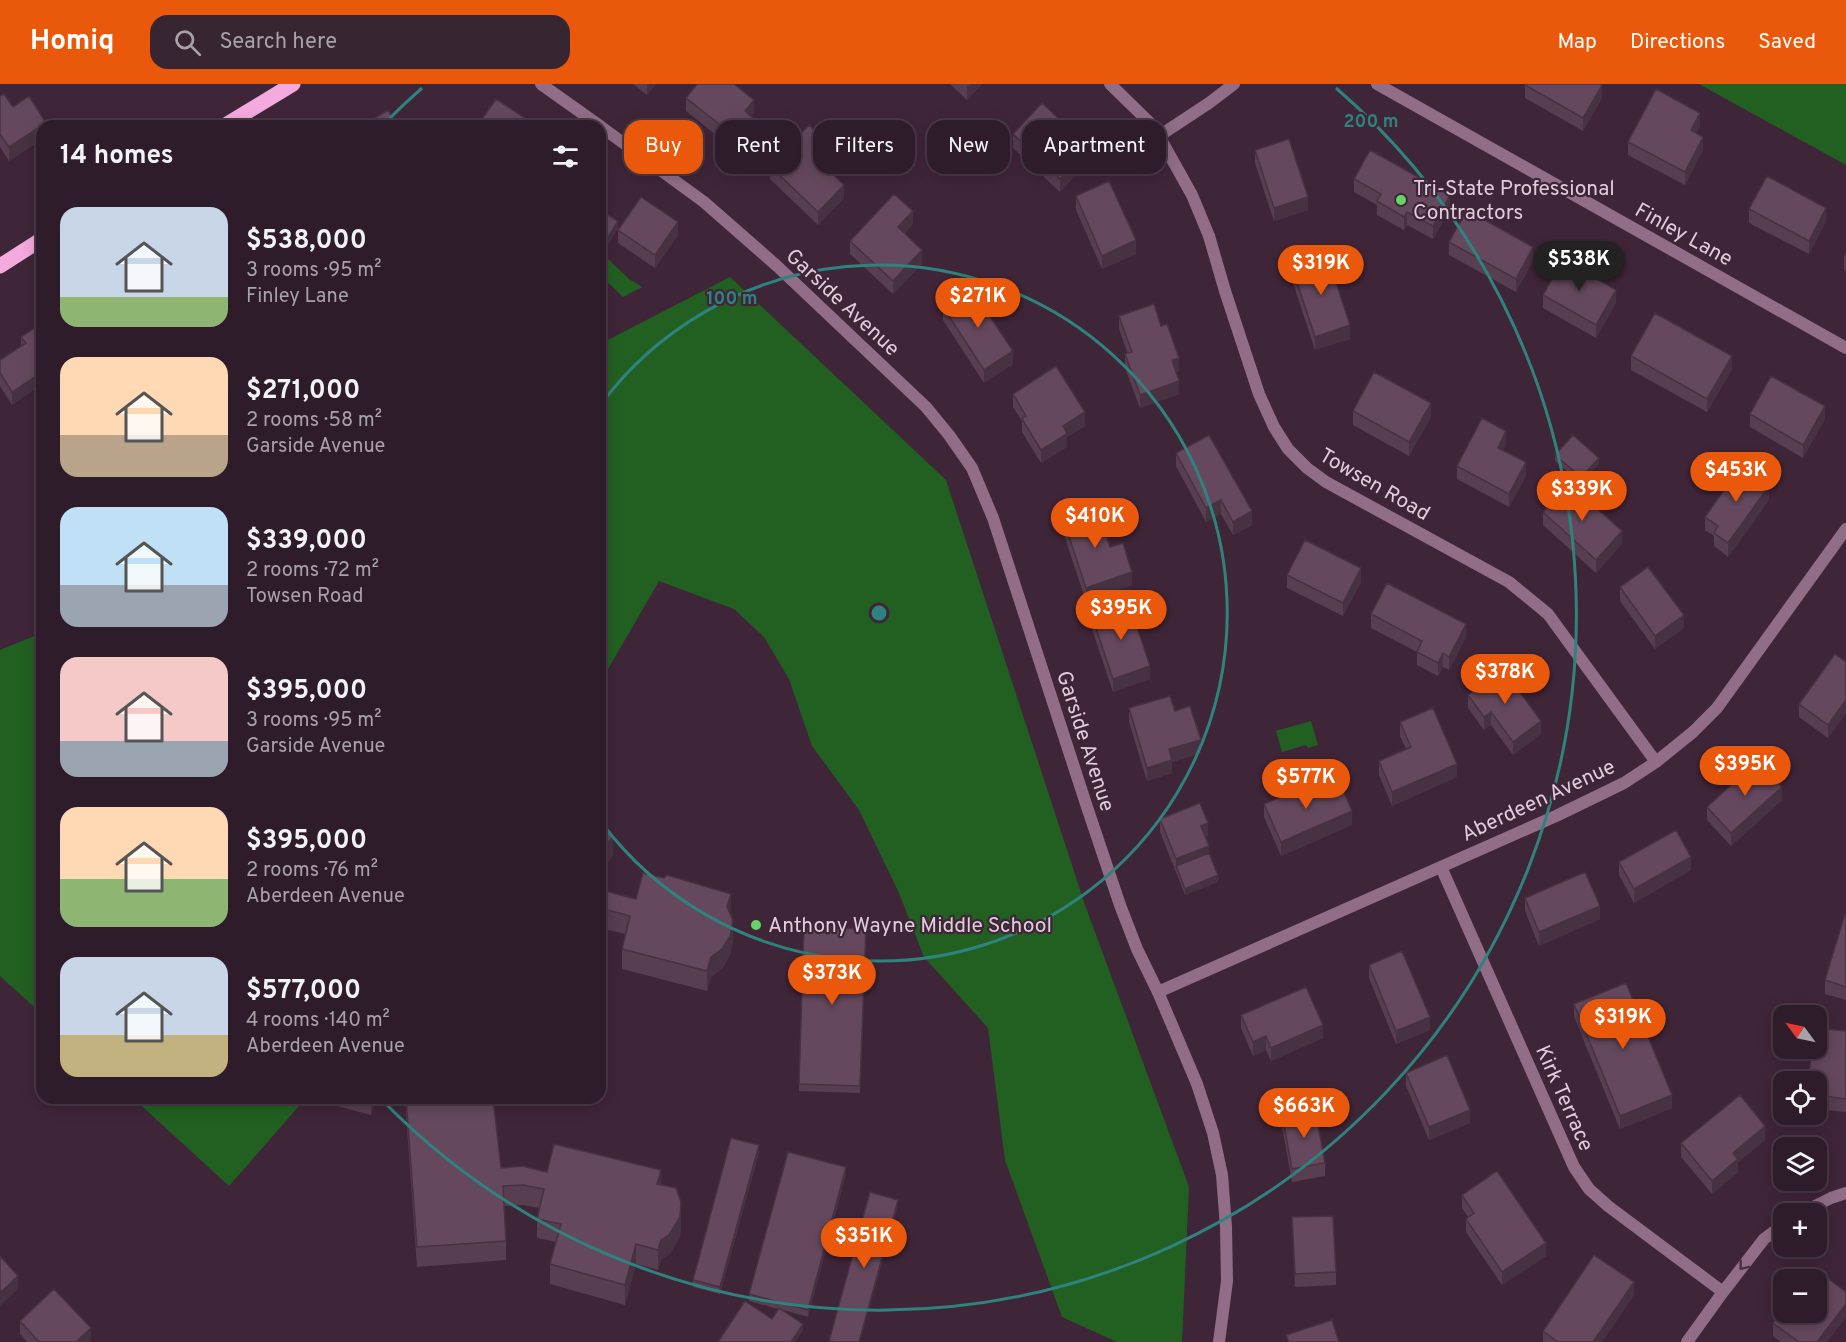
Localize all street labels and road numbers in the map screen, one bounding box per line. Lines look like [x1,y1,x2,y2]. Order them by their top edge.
street label: Finley Lane [1630,197,1737,273]
street label: Garside Avenue [779,243,905,363]
street label: Towsen Road [1314,443,1434,528]
street label: Garside Avenue [1049,668,1120,815]
street label: Aberdeen Avenue [1457,754,1620,849]
street label: Kirk Terrace [1528,1041,1599,1156]

